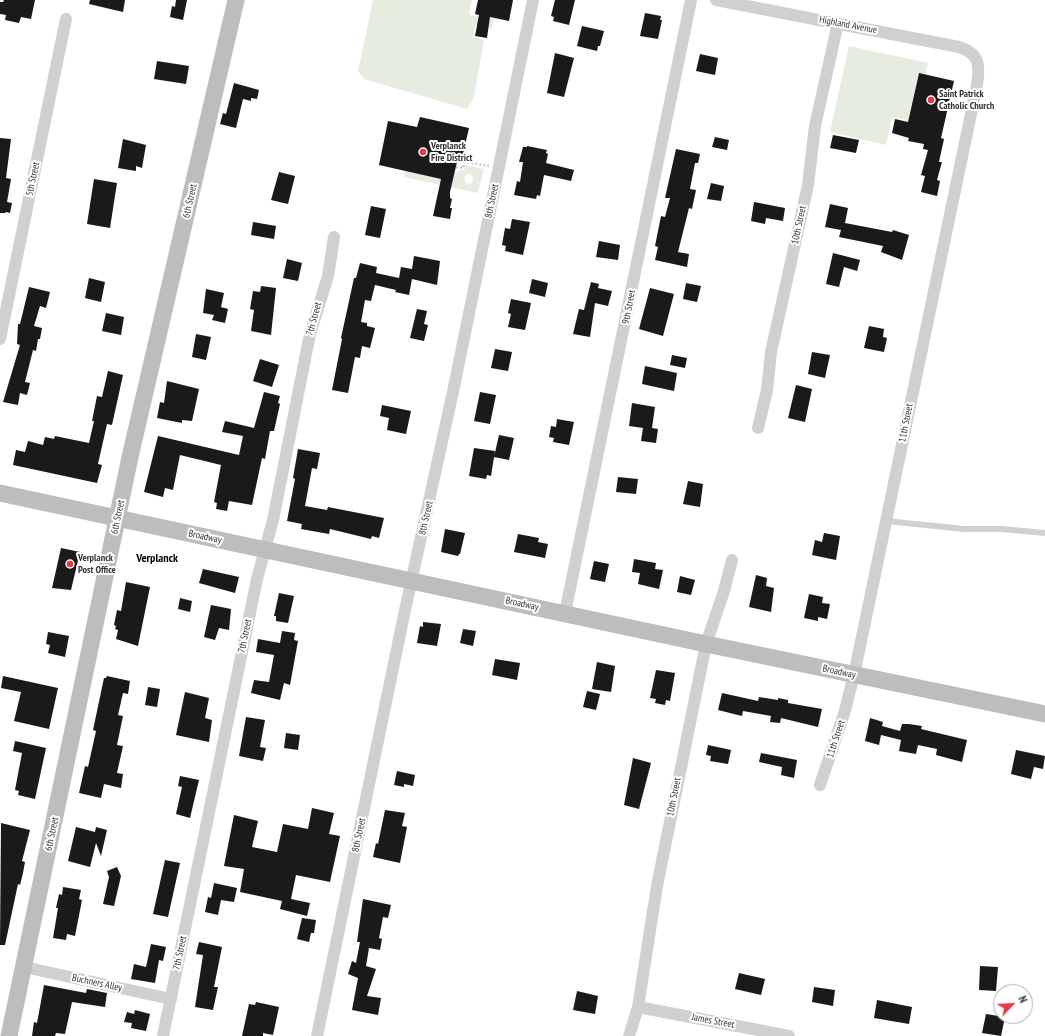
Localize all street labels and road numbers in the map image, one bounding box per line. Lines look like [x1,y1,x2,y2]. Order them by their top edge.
street label: Highland Avenue [818,14,878,36]
street label: 5th Street [24,161,42,197]
street label: 6th Street [180,183,200,219]
street label: 8th Street [483,183,501,219]
street label: 10th Street [789,205,809,245]
street label: 9th Street [620,289,638,325]
street label: 7th Street [304,301,324,337]
street label: 11th Street [896,403,916,443]
street label: 6th Street [109,499,127,535]
street label: 8th Street [416,500,436,536]
street label: Broadway [187,528,223,546]
street label: Broadway [504,595,540,613]
street label: 7th Street [236,618,254,654]
street label: Broadway [821,663,857,681]
street label: 11th Street [824,719,848,759]
street label: 10th Street [664,777,684,817]
street label: 6th Street [43,816,61,852]
street label: 8th Street [350,817,368,853]
street label: 7th Street [171,935,189,971]
street label: Buchners Alley [71,972,123,994]
street label: James Street [691,1011,735,1031]

